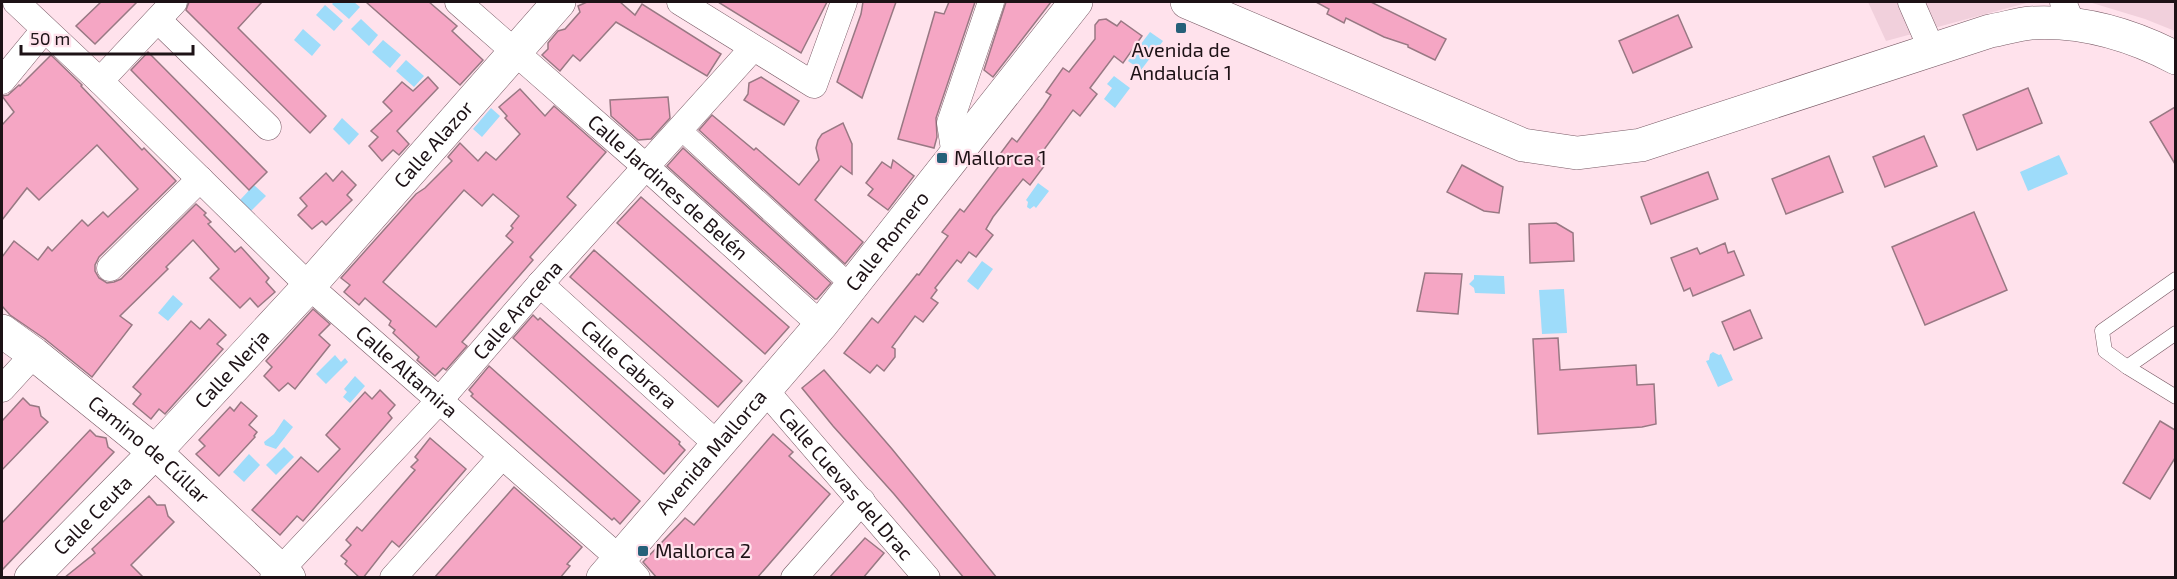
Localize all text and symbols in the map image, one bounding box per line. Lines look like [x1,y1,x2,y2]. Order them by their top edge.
scale bar [21,18,194,56]
marker: Avenida de Andalucía 1 [1174,21,1188,35]
text: 50 m [30,27,70,49]
place label: Avenida de Andalucía 1 [1130,37,1232,84]
street label: Calle Alazor [388,95,478,192]
street label: Calle Jardines de Belén [584,109,753,264]
place label: Mallorca 1 [954,145,1047,169]
marker: Mallorca 1 [935,151,949,165]
street label: Calle Romero [840,186,933,295]
street label: Calle Aracena [467,255,567,364]
street label: Calle Cabrera [577,314,683,413]
street label: Calle Altamira [352,320,463,422]
street label: Calle Nerja [189,324,274,413]
street label: Avenida Mallorca [650,384,771,519]
street label: Camino de Cúllar [84,390,215,508]
street label: Calle Cuevas del Drac [775,402,919,565]
street label: Calle Ceuta [48,470,136,559]
place label: Mallorca 2 [655,538,751,562]
marker: Mallorca 2 [636,544,650,558]

